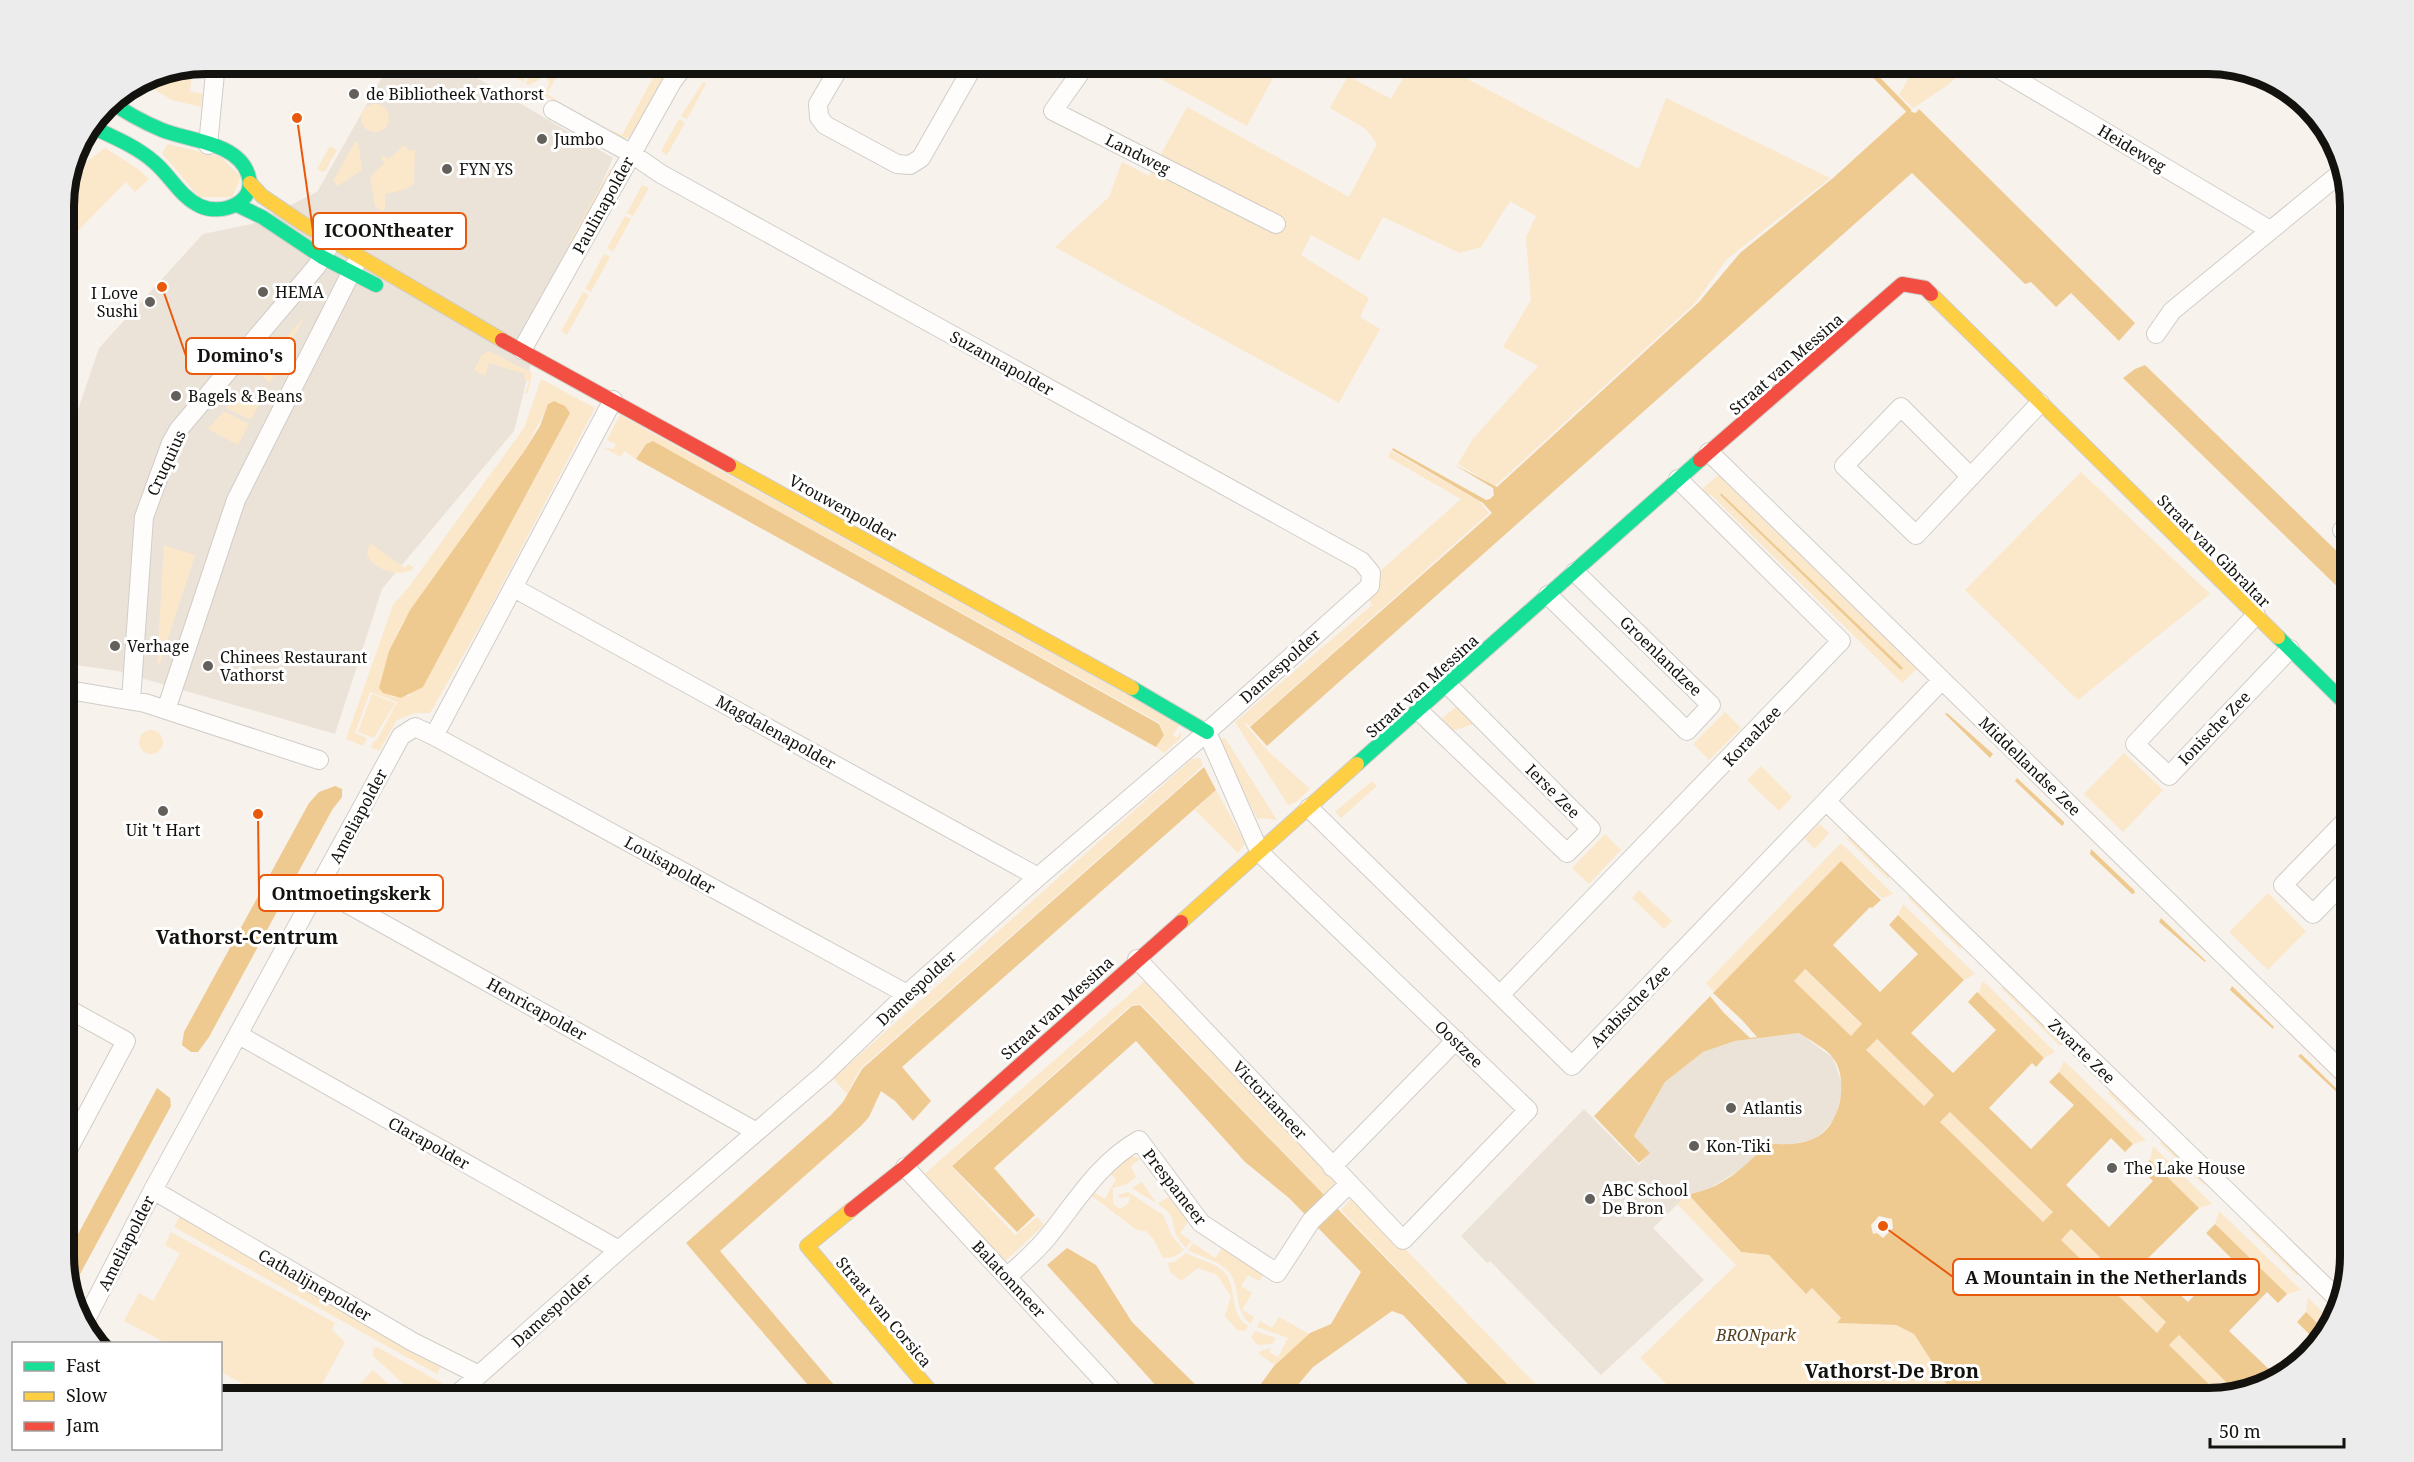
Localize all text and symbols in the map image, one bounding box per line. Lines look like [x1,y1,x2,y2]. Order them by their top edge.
place label: de Bibliotheek Vathorst [366,83,544,105]
marker: de Bibliotheek Vathorst [347,87,361,101]
street label: Heideweg [2094,119,2170,177]
place label: Jumbo [553,128,604,150]
street label: Landweg [1102,128,1175,180]
marker: Jumbo [535,132,549,146]
street label: Paulinapolder [567,152,639,258]
place label: FYN YS [459,158,513,180]
marker: FYN YS [440,162,454,176]
callout: ICOONtheater [313,213,466,249]
text: ICOONtheater [324,218,454,242]
place label: HEMA [275,281,325,303]
place label: I Love Sushi [91,282,138,322]
marker: HEMA [256,285,270,299]
marker: I Love Sushi [143,295,157,309]
street label: Straat van Messina [1724,308,1848,420]
street label: Suzannapolder [946,325,1058,401]
callout: Domino's [186,338,295,374]
text: Domino's [197,343,283,367]
place label: Bagels & Beans [188,385,303,407]
marker: Bagels & Beans [169,389,183,403]
street label: Cruquius [141,427,191,499]
street label: Vrouwenpolder [785,469,901,547]
street label: Straat van Gibraltar [2153,490,2276,613]
street label: Groenlandzee [1615,611,1707,701]
street label: Damespolder [1235,624,1325,708]
street label: Straat van Messina [1361,629,1483,743]
place label: Verhage [127,635,189,657]
marker: Verhage [108,639,122,653]
place label: Chinees Restaurant Vathorst [220,646,368,686]
marker: Chinees Restaurant Vathorst [201,659,215,673]
street label: Ionische Zee [2173,686,2255,770]
street label: Magdalenapolder [712,690,840,774]
street label: Koraalzee [1718,701,1786,771]
street label: Middellandse Zee [1974,712,2086,820]
street label: Ierse Zee [1521,759,1585,823]
street label: Ameliapolder [324,765,392,867]
marker: Uit 't Hart [156,804,170,818]
place label: Uit 't Hart [126,819,201,841]
street label: Louisapolder [621,831,720,899]
callout: Ontmoetingskerk [259,875,443,911]
text: Ontmoetingskerk [271,881,431,905]
district label: Vathorst-Centrum [156,923,339,950]
street label: Damespolder [871,945,961,1031]
street label: Straat van Messina [996,951,1118,1065]
street label: Arabische Zee [1585,960,1675,1052]
street label: Henricapolder [483,972,591,1046]
street label: Zwarte Zee [2044,1014,2120,1088]
street label: Oostzee [1430,1016,1488,1072]
street label: Victoriameer [1228,1056,1312,1144]
place label: Atlantis [1743,1097,1802,1119]
marker: Atlantis [1724,1101,1738,1115]
street label: Clarapolder [384,1112,474,1175]
place label: Kon-Tiki [1706,1135,1771,1157]
marker: Kon-Tiki [1687,1139,1701,1153]
street label: Prespameer [1138,1144,1212,1230]
place label: The Lake House [2124,1157,2245,1179]
marker: The Lake House [2105,1161,2119,1175]
place label: ABC School De Bron [1602,1179,1688,1219]
street label: Ameliapolder [93,1191,160,1294]
marker: ABC School De Bron [1583,1192,1597,1206]
street label: Balatonmeer [967,1236,1051,1323]
street label: Cathalijnepolder [254,1244,376,1327]
street label: Straat van Corsica [831,1252,937,1372]
callout: A Mountain in the Netherlands [1953,1259,2259,1295]
text: A Mountain in the Netherlands [1965,1265,2247,1289]
street label: Damespolder [507,1268,597,1352]
park label: BRONpark [1715,1324,1797,1346]
legend [12,1342,222,1450]
text: Fast [66,1353,101,1377]
district label: Vathorst-De Bron [1805,1357,1979,1384]
text: Slow [66,1383,108,1407]
scale bar [2210,1411,2344,1449]
text: Jam [65,1413,100,1437]
text: 50 m [2219,1419,2261,1443]

